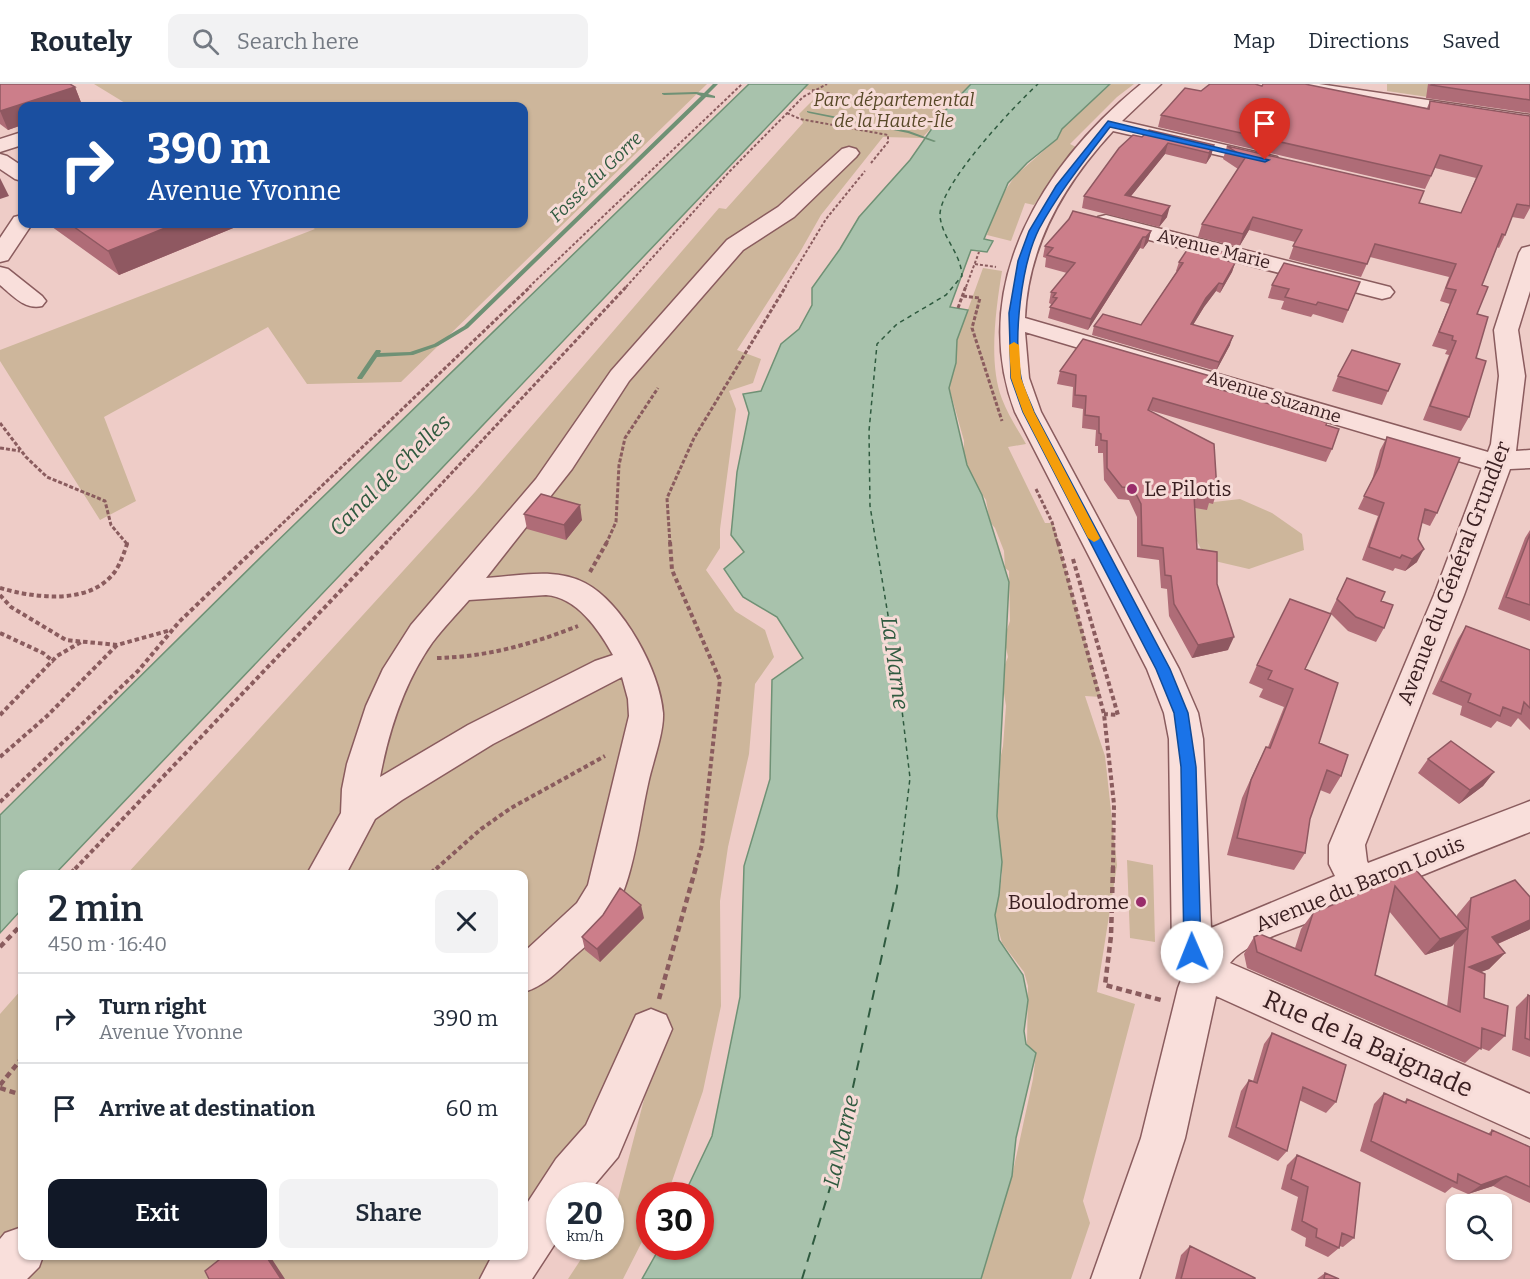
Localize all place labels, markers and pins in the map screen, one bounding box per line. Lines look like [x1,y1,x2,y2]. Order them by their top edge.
pin [1239,98,1290,160]
place label: Le Pilotis [1144,476,1232,502]
marker: Le Pilotis [1125,482,1139,496]
place label: Boulodrome [1008,889,1129,915]
marker: Boulodrome [1134,895,1148,909]

